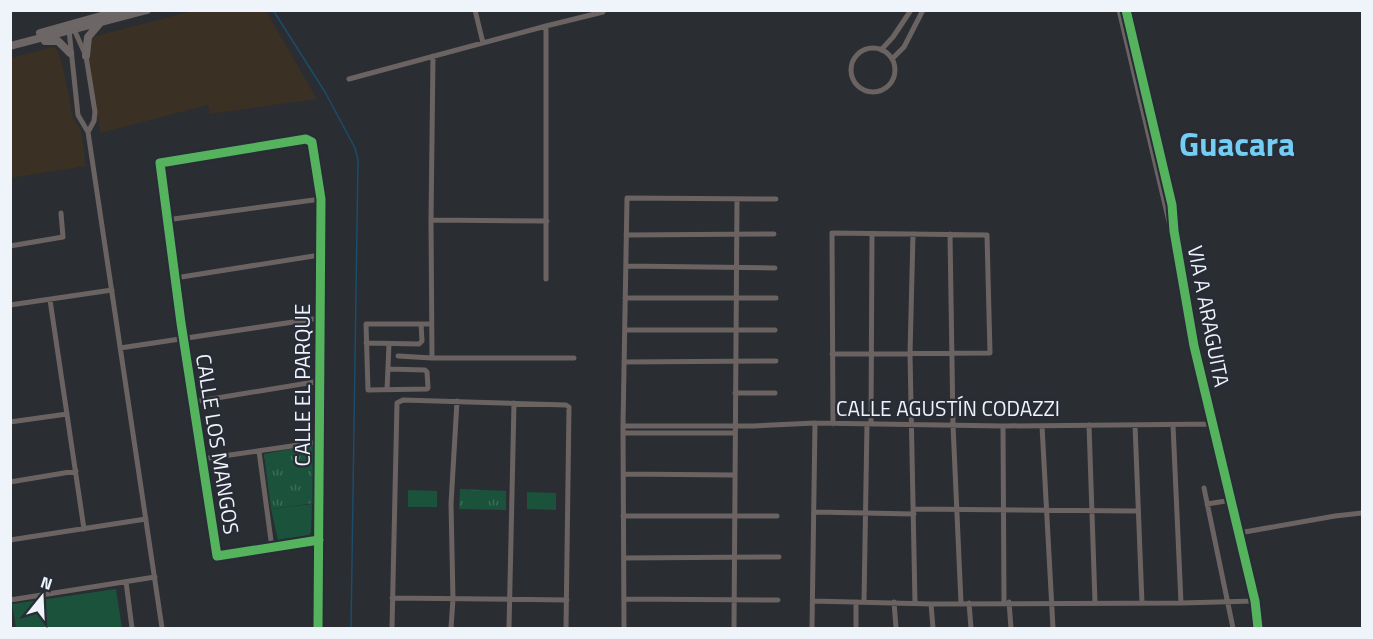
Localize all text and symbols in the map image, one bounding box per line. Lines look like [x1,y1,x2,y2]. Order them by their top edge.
district label: Guacara [1179,119,1295,169]
street label: VIA A ARAGUITA [1180,243,1238,390]
street label: CALLE EL PARQUE [286,304,318,466]
street label: CALLE LOS MANGOS [188,351,248,537]
street label: CALLE AGUSTÍN CODAZZI [836,392,1060,424]
north arrow [12,567,72,627]
text: N [38,570,56,596]

